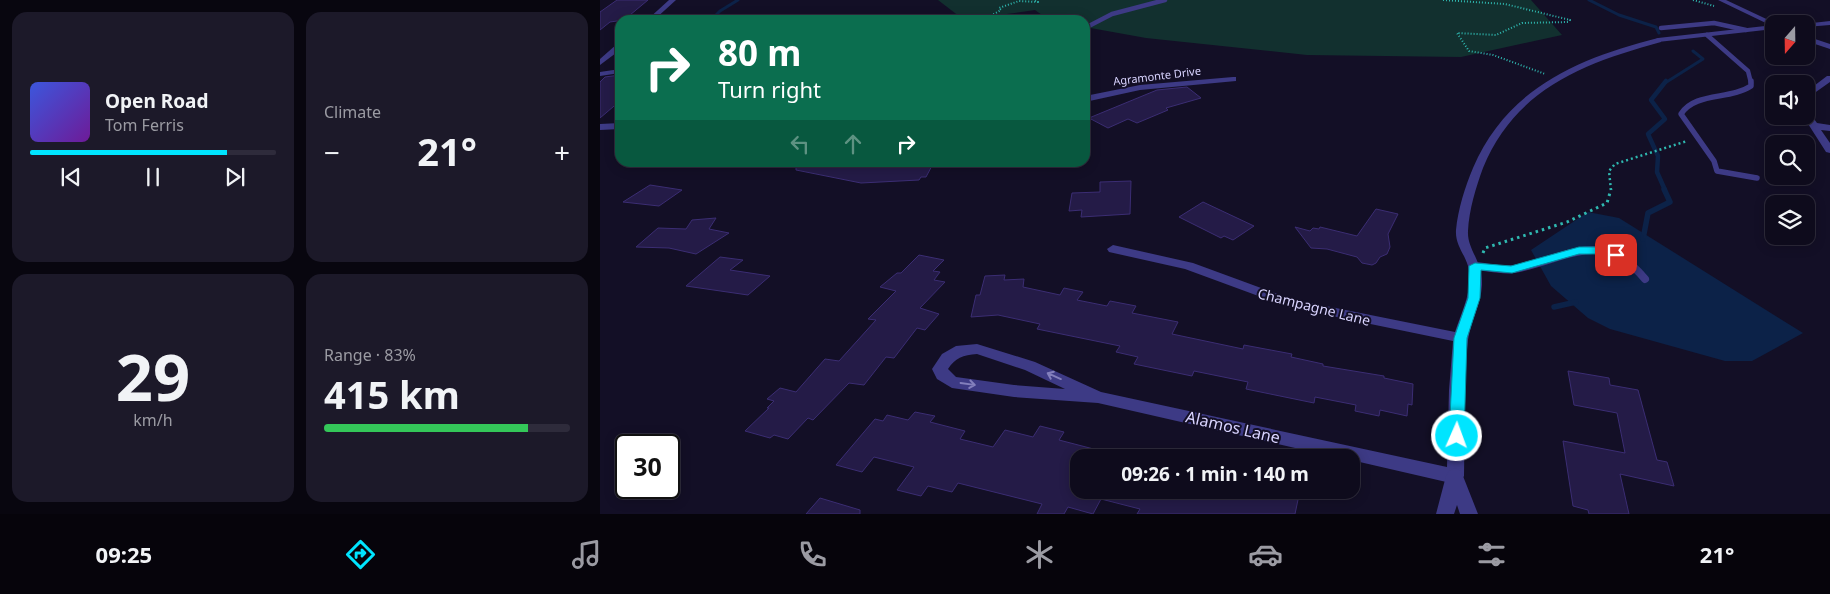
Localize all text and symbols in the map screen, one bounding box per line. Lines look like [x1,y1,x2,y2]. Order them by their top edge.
north arrow [1765,15,1815,65]
map controls [1765,15,1815,245]
text: 80 m [718,29,801,76]
icon: right [635,35,700,100]
street label: Agramonte Drive [1112,63,1202,88]
text: Turn right [718,74,821,104]
button: sound [1765,75,1815,125]
text: Open Road [105,88,208,114]
text: Climate [324,101,381,123]
text: Tom Ferris [105,114,184,136]
text: 21° [417,125,477,177]
icon: left [786,130,814,158]
icon: ahead [839,130,867,158]
icon: right [892,130,920,158]
text: − [324,133,340,171]
text: + [554,133,570,171]
button: search [1765,135,1815,185]
icon: previous [57,163,85,191]
icon: pause [139,163,167,191]
icon: next [221,163,249,191]
button: layers [1765,195,1815,245]
pin [1595,234,1637,276]
icon: arrive [1602,241,1630,269]
street label: Champagne Lane [1256,283,1373,330]
text: 29 [116,332,190,420]
text: Range · 83% [324,344,416,366]
text: 415 km [324,368,460,420]
one-way arrow [1047,371,1062,381]
one-way arrow [960,379,976,389]
street label: Alamos Lane [1184,405,1282,449]
text: km/h [133,409,173,431]
position arrow [1430,409,1482,461]
speed limit sign: 30 [615,434,680,499]
text: 09:26 · 1 min · 140 m [1121,461,1309,487]
icon: directions [343,537,378,572]
icon: music [569,537,604,572]
icon: phone [795,537,830,572]
icon: climate [1022,537,1057,572]
icon: car [1248,537,1283,572]
icon: filters [1474,537,1509,572]
text: 09:25 [96,539,152,569]
text: 21° [1700,539,1734,569]

